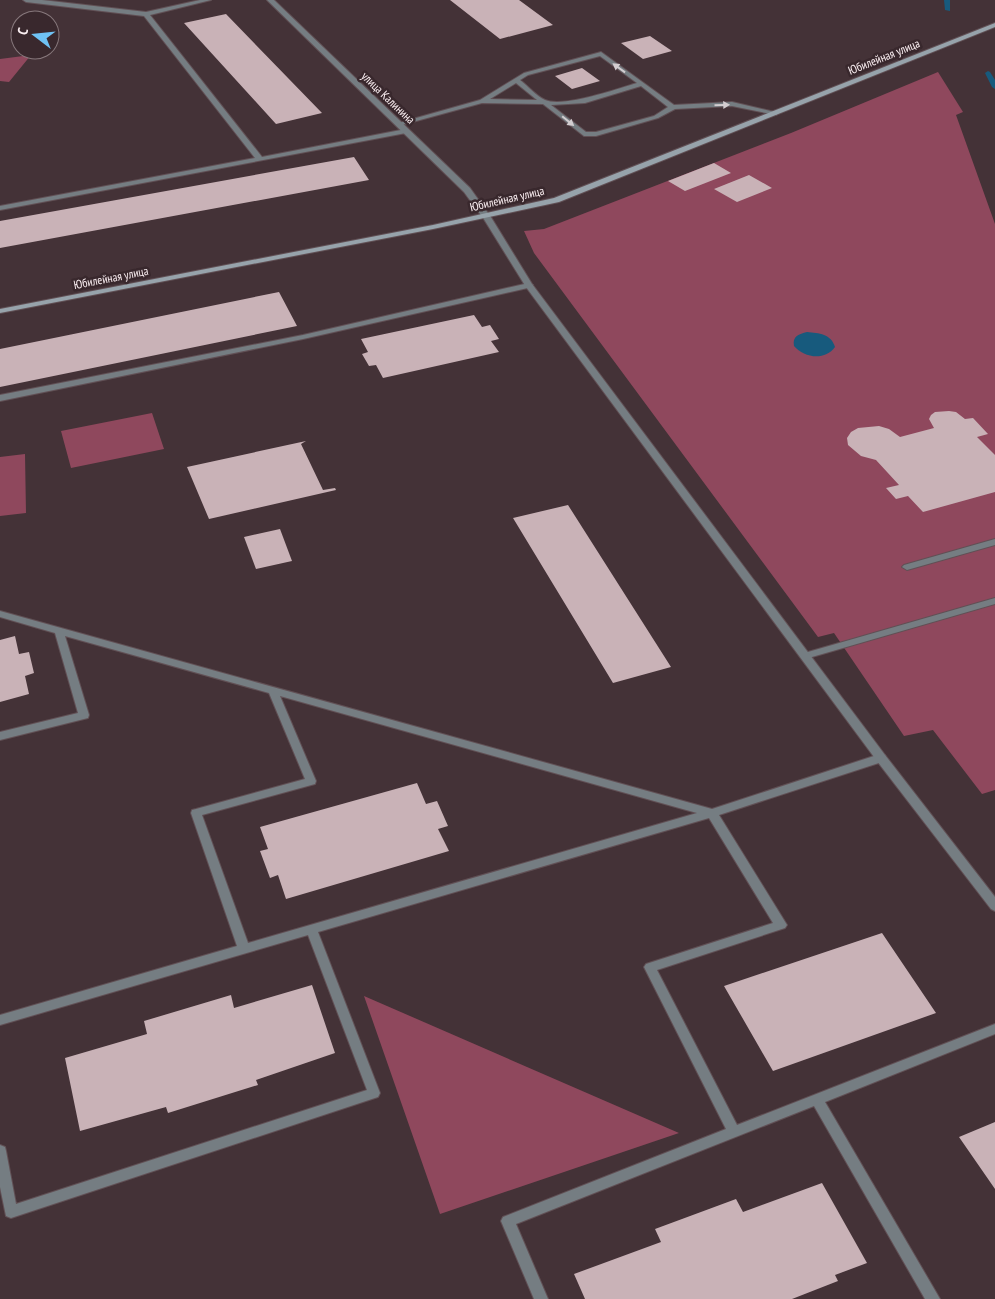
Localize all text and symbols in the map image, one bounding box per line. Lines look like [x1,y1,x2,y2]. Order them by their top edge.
north arrow [10,10,60,60]
text: С [13,25,32,37]
street label: Юбилейная улица [846,35,922,78]
one-way arrow [613,62,626,73]
street label: улица Калинина [358,68,418,127]
one-way arrow [714,100,730,108]
one-way arrow [561,116,574,127]
street label: Юбилейная улица [468,183,546,214]
street label: Юбилейная улица [72,263,150,292]

